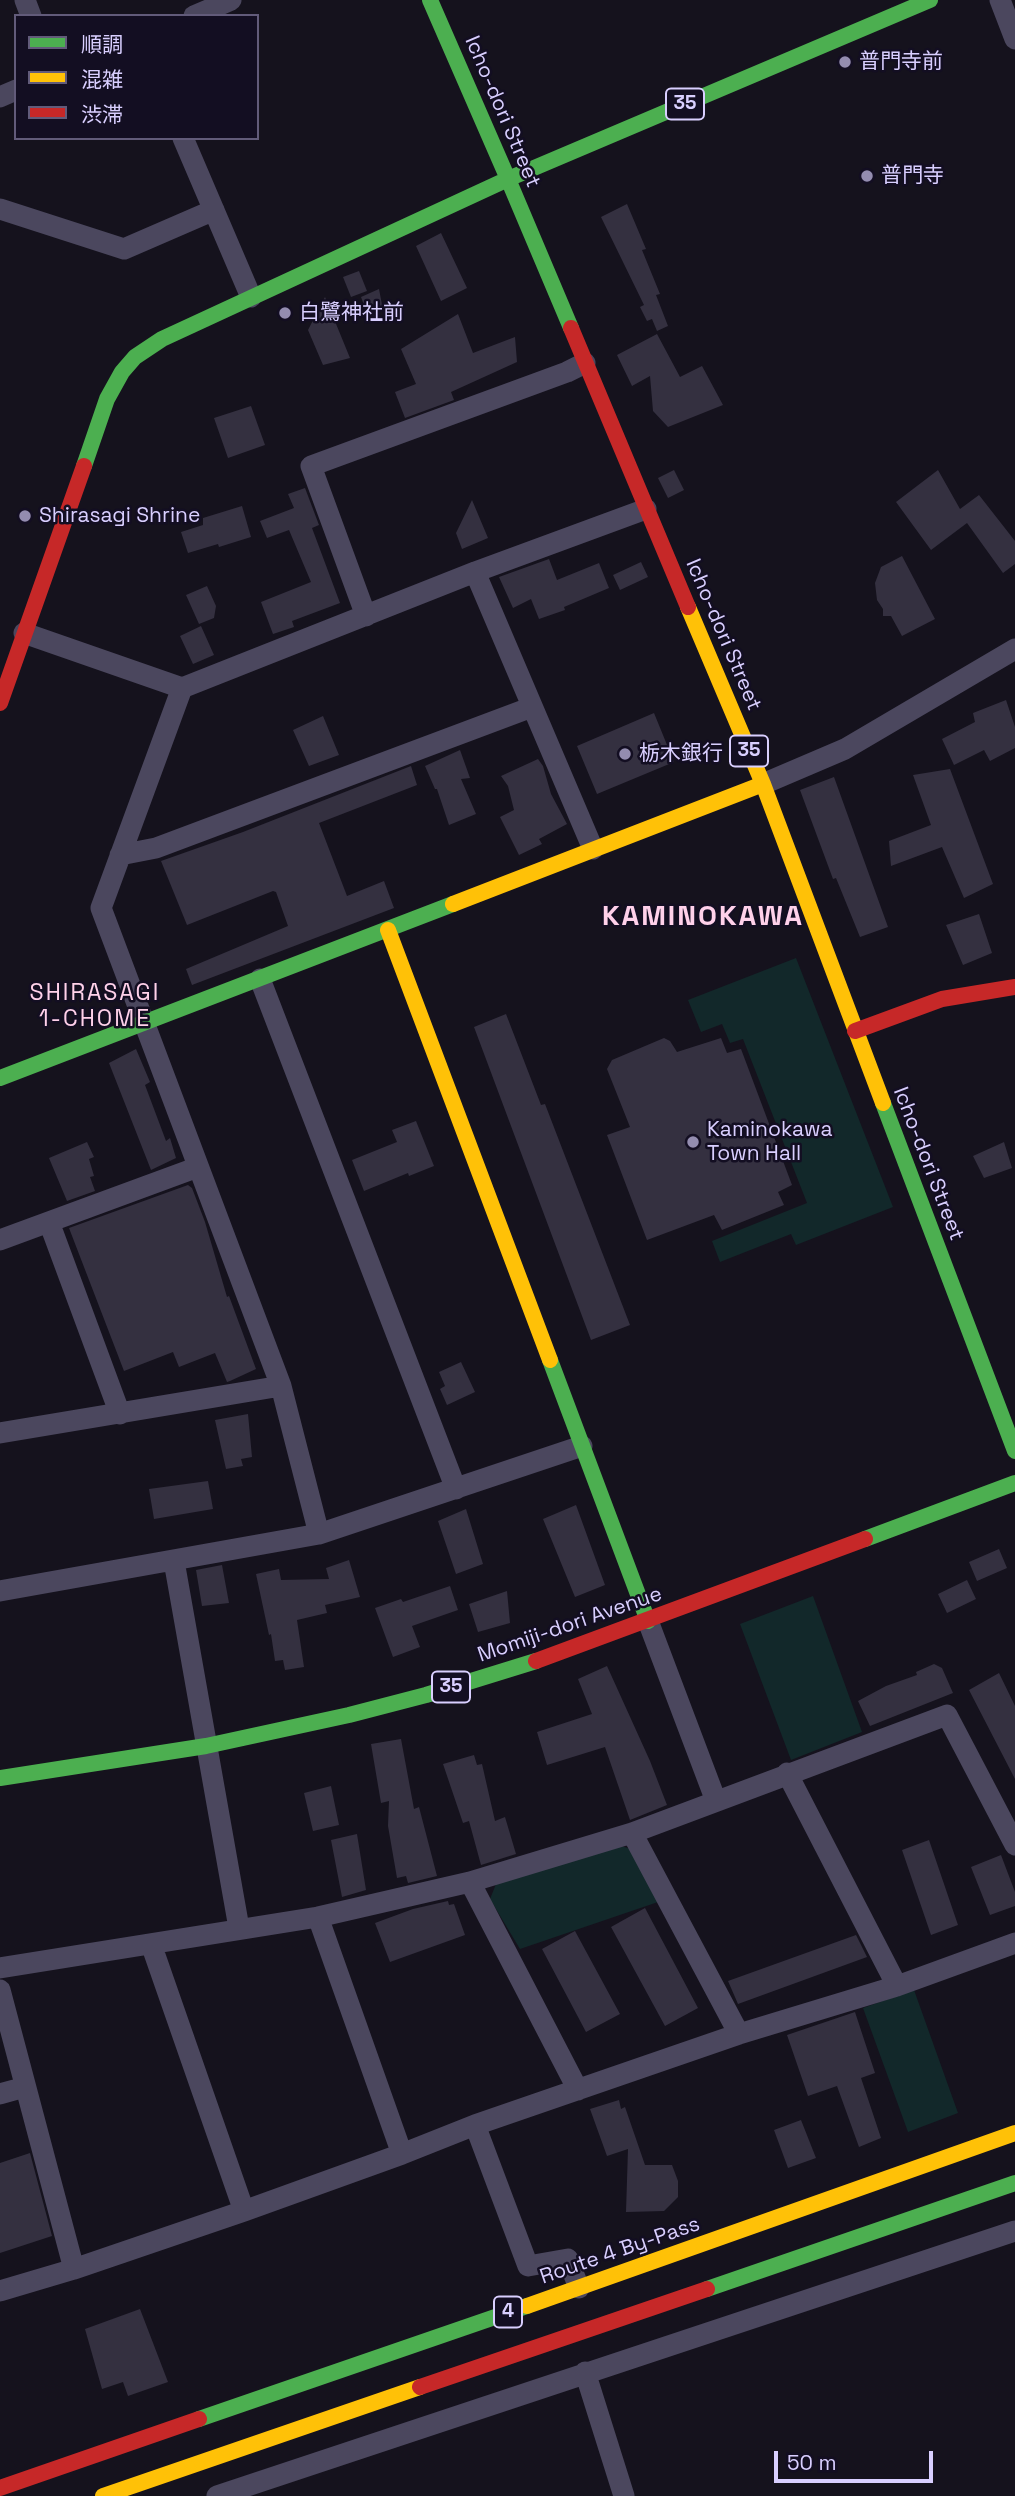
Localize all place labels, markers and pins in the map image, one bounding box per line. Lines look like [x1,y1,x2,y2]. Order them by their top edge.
place label: 普門寺前 [859,49,943,75]
marker: 普門寺前 [837,54,853,70]
place label: 普門寺 [881,163,944,189]
marker: 普門寺 [859,168,875,184]
place label: 白鷺神社前 [299,300,404,326]
marker: 白鷺神社前 [277,305,293,321]
place label: Shirasagi Shrine [39,503,200,529]
marker: Shirasagi Shrine [17,508,33,524]
place label: 栃木銀行 [639,741,723,767]
marker: 栃木銀行 [617,746,633,762]
place label: Kaminokawa Town Hall [707,1117,833,1167]
marker: Kaminokawa Town Hall [685,1134,701,1150]

